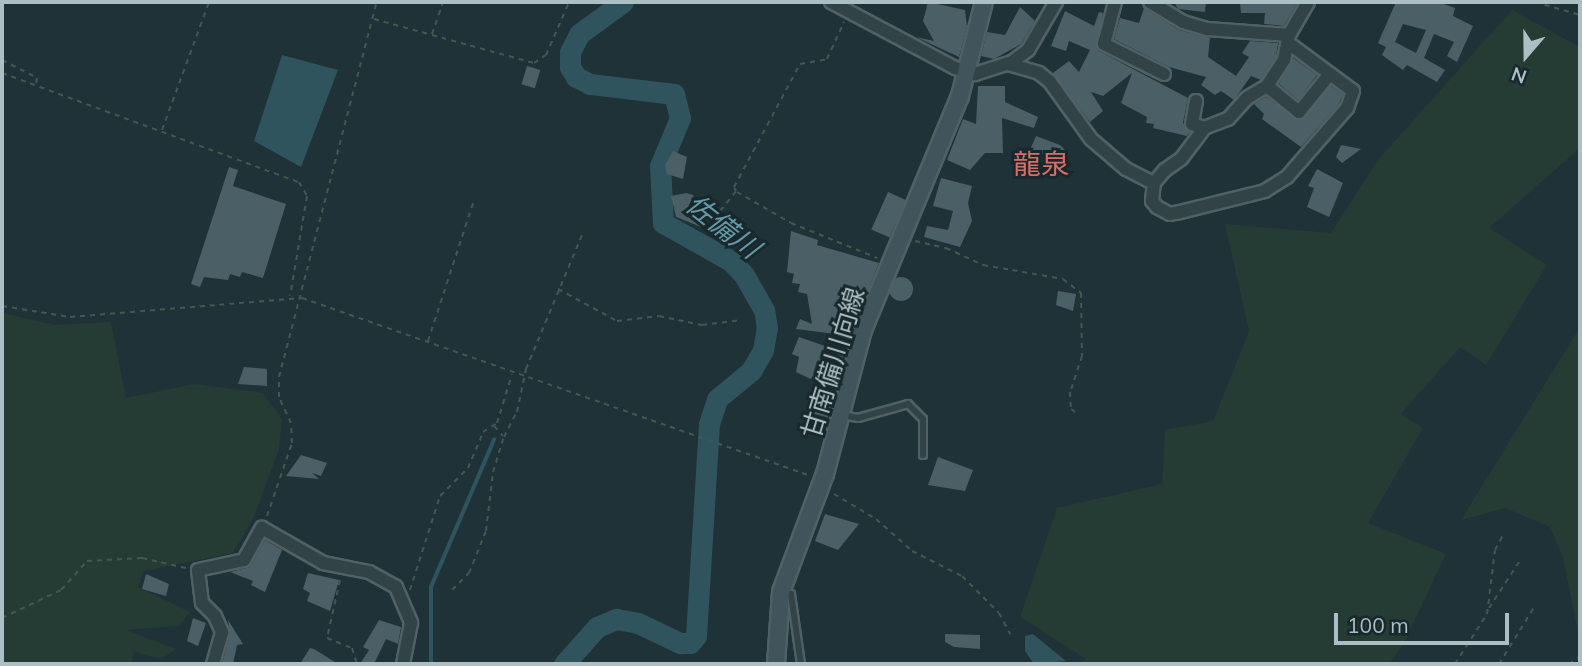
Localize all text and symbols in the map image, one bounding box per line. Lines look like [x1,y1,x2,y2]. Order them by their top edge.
north arrow [1491,21,1561,91]
text: N [1508,62,1530,89]
district label: 龍泉 [1013,147,1069,181]
water label: 佐備川 [680,187,766,265]
street label: 甘南備川向線 [795,284,871,442]
scale bar [1337,600,1512,644]
text: 100 m [1347,612,1409,638]

